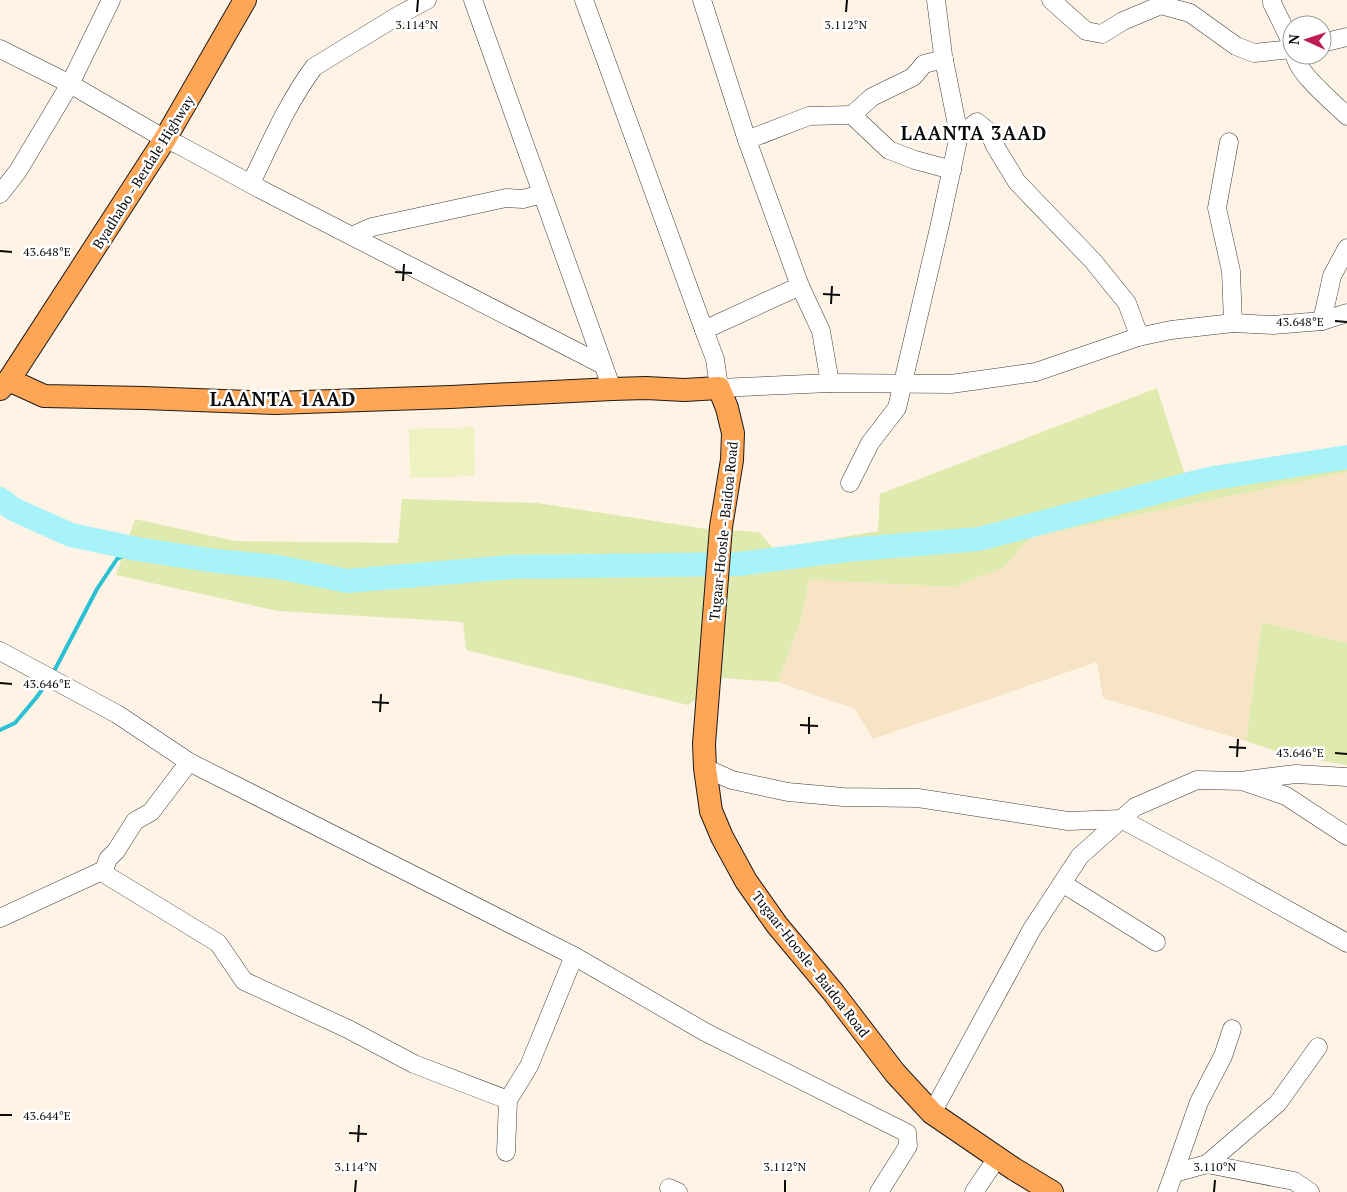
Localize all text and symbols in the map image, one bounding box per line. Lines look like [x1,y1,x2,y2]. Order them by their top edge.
north arrow [1282,15,1332,65]
text: 3.114°N [396,17,439,32]
text: 3.112°N [825,17,868,32]
text: N [1284,33,1303,45]
street label: Byadhabo - Berdale Highway [88,91,199,252]
district label: LAANTA 3AAD [901,120,1047,145]
text: 43.648°E [23,244,71,259]
text: 43.648°E [1276,314,1324,329]
district label: LAANTA 1AAD [210,386,356,411]
street label: Tugaar-Hoosle - Baidoa Road [704,440,742,622]
text: 43.646°E [23,676,71,691]
text: 43.646°E [1276,745,1324,760]
street label: Tugaar-Hoosle - Baidoa Road [748,887,874,1041]
text: 43.644°E [23,1108,71,1123]
text: 3.114°N [335,1159,378,1174]
text: 3.112°N [764,1159,807,1174]
text: 3.110°N [1194,1159,1237,1174]

